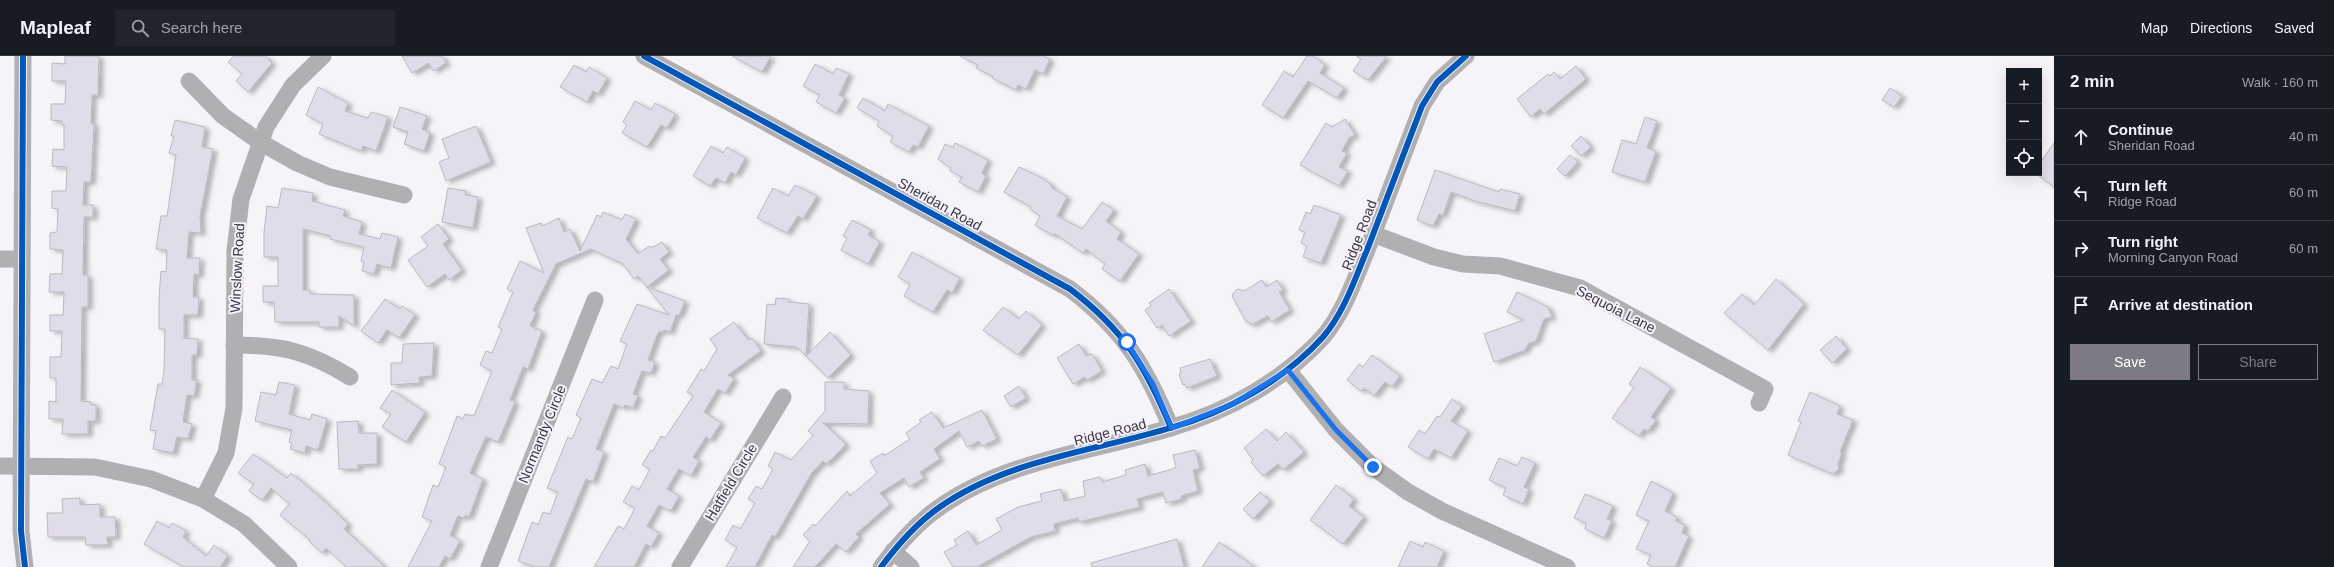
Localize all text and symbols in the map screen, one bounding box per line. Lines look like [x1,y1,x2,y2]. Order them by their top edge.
search box [115,10,395,46]
text: Mapleaf [20,17,91,38]
icon: search [129,17,151,39]
text: Search here [161,19,242,36]
text: Map [2141,20,2168,36]
text: Directions [2190,20,2252,36]
text: Saved [2274,20,2314,36]
map controls [2006,68,2042,176]
button: + [2006,68,2042,104]
text: 2 min [2070,72,2114,91]
text: Walk · 160 m [2242,75,2318,90]
button: − [2006,104,2042,140]
text: Continue [2108,121,2173,138]
icon: ahead [2070,126,2092,148]
text: 40 m [2289,129,2318,144]
text: Sheridan Road [2108,138,2195,153]
button: locate [2006,140,2042,176]
street label: Sheridan Road [895,174,985,234]
text: Turn left [2108,177,2167,194]
icon: left [2070,182,2092,204]
text: 60 m [2289,185,2318,200]
text: Ridge Road [2108,194,2177,209]
street label: Ridge Road [1338,198,1380,272]
street label: Winslow Road [227,223,247,313]
text: Turn right [2108,233,2178,250]
icon: right [2070,238,2092,260]
text: 60 m [2289,241,2318,256]
text: Morning Canyon Road [2108,250,2238,265]
street label: Sequoia Lane [1574,282,1658,336]
icon: arrive [2070,294,2092,316]
text: Arrive at destination [2108,296,2253,313]
route start [1118,333,1136,351]
button: Save [2070,344,2190,380]
button: Share [2198,344,2318,380]
street label: Normandy Circle [515,382,569,485]
street label: Ridge Road [1072,415,1148,449]
street label: Hatfield Circle [702,440,760,523]
route end [1364,458,1382,476]

